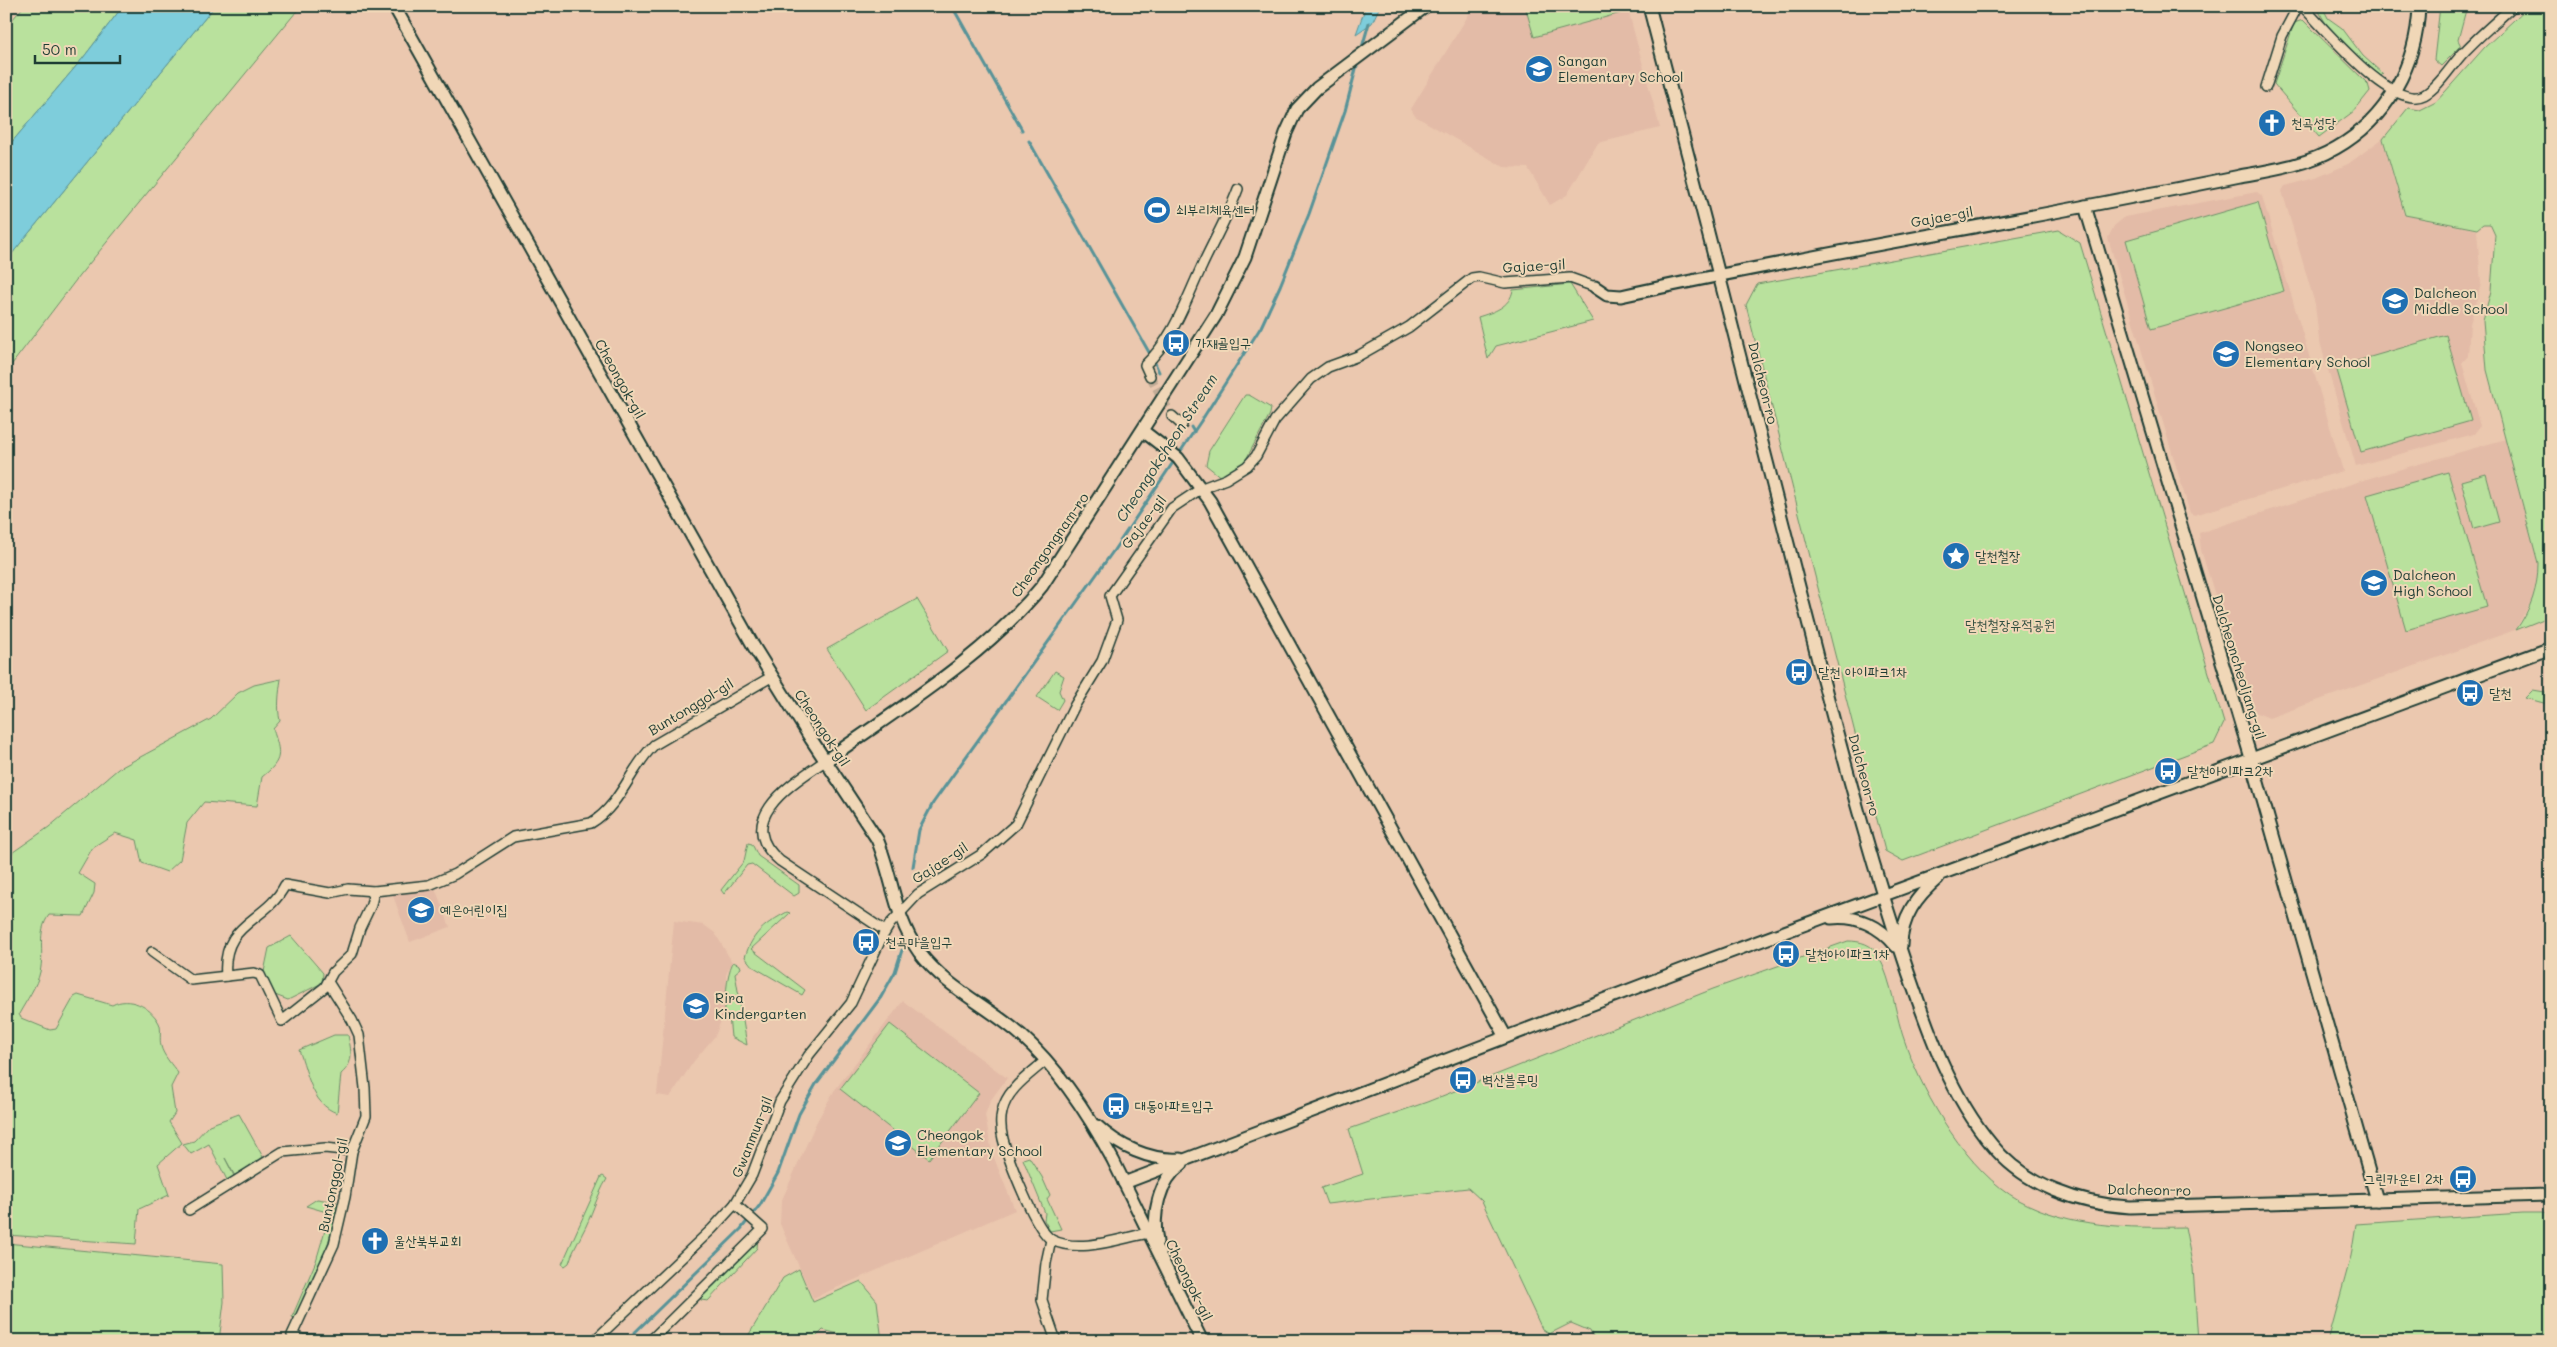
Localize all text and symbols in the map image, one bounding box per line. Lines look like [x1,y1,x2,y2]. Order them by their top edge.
scale bar [35,32,120,64]
text: 50 m [42,39,77,59]
place label: Sangan Elementary School [1558,51,1684,86]
school or university icon: Sangan Elementary School [1524,54,1554,84]
church icon: 천곡성당 [2257,108,2287,138]
place label: 천곡성당 [2291,113,2337,132]
sports icon: 쇠부리체육센터 [1142,195,1172,225]
place label: 쇠부리체육센터 [1176,200,1255,219]
street label: Gajae-gil [1909,202,1975,231]
street label: Gajae-gil [1502,254,1566,277]
place label: Dalcheon Middle School [2414,283,2508,318]
school or university icon: Dalcheon Middle School [2380,286,2410,316]
bus stop icon: 가재골입구 [1161,328,1191,358]
place label: 가재골입구 [1195,333,1251,352]
street label: Cheongok-gil [591,336,650,422]
place label: Nongseo Elementary School [2245,336,2371,371]
school or university icon: Nongseo Elementary School [2211,339,2241,369]
street label: Dalcheon-ro [1744,340,1783,426]
water label: Cheongokcheon Stream [1111,369,1222,525]
street label: Cheongongnam-ro [1006,489,1093,601]
street label: Gajae-gil [1117,491,1170,552]
place icon: 달천철장 [1941,541,1971,571]
place label: 달천철장 [1975,546,2021,565]
place label: Dalcheon High School [2393,565,2472,600]
school or university icon: Dalcheon High School [2359,568,2389,598]
street label: Dalcheoncheoljang-gil [2208,592,2271,742]
park label: 달천철장유적공원 [1965,615,2055,634]
bus stop icon: 달천 아이파크1차 [1784,657,1814,687]
place label: 달천 아이파크1차 [1818,662,1908,681]
street label: Buntonggol-gil [645,674,737,739]
bus stop icon: 달천 [2455,678,2485,708]
place label: 달천 [2489,683,2512,702]
street label: Cheongok-gil [790,686,854,770]
street label: Dalcheon-ro [1844,732,1885,818]
bus stop icon: 달천아이파크2차 [2153,756,2183,786]
place label: 달천아이파크2차 [2187,761,2274,780]
street label: Gajae-gil [908,837,971,888]
school or university icon: 예은어린이집 [406,895,436,925]
place label: 예은어린이집 [440,900,508,919]
bus stop icon: 천곡마을입구 [851,927,881,957]
place label: 천곡마을입구 [885,932,953,951]
bus stop icon: 달천아이파크1차 [1771,939,1801,969]
place label: 달천아이파크1차 [1805,944,1890,963]
place label: Rira Kindergarten [715,988,807,1023]
school or university icon: Rira Kindergarten [681,991,711,1021]
bus stop icon: 벽산블루밍 [1448,1065,1478,1095]
place label: 벽산블루밍 [1482,1070,1538,1089]
bus stop icon: 대동아파트입구 [1101,1091,1131,1121]
street label: Gwanmun-gil [727,1093,776,1180]
place label: 대동아파트입구 [1135,1096,1214,1115]
place label: Cheongok Elementary School [917,1125,1043,1160]
school or university icon: Cheongok Elementary School [883,1128,913,1158]
street label: Buntonggol-gil [313,1136,352,1234]
bus stop icon: 그린카운티 2차 [2448,1164,2478,1194]
place label: 그린카운티 2차 [2364,1169,2444,1188]
street label: Dalcheon-ro [2107,1179,2191,1200]
church icon: 울산북부교회 [360,1226,390,1256]
place label: 울산북부교회 [394,1231,462,1250]
street label: Cheongok-gil [1162,1236,1217,1324]

